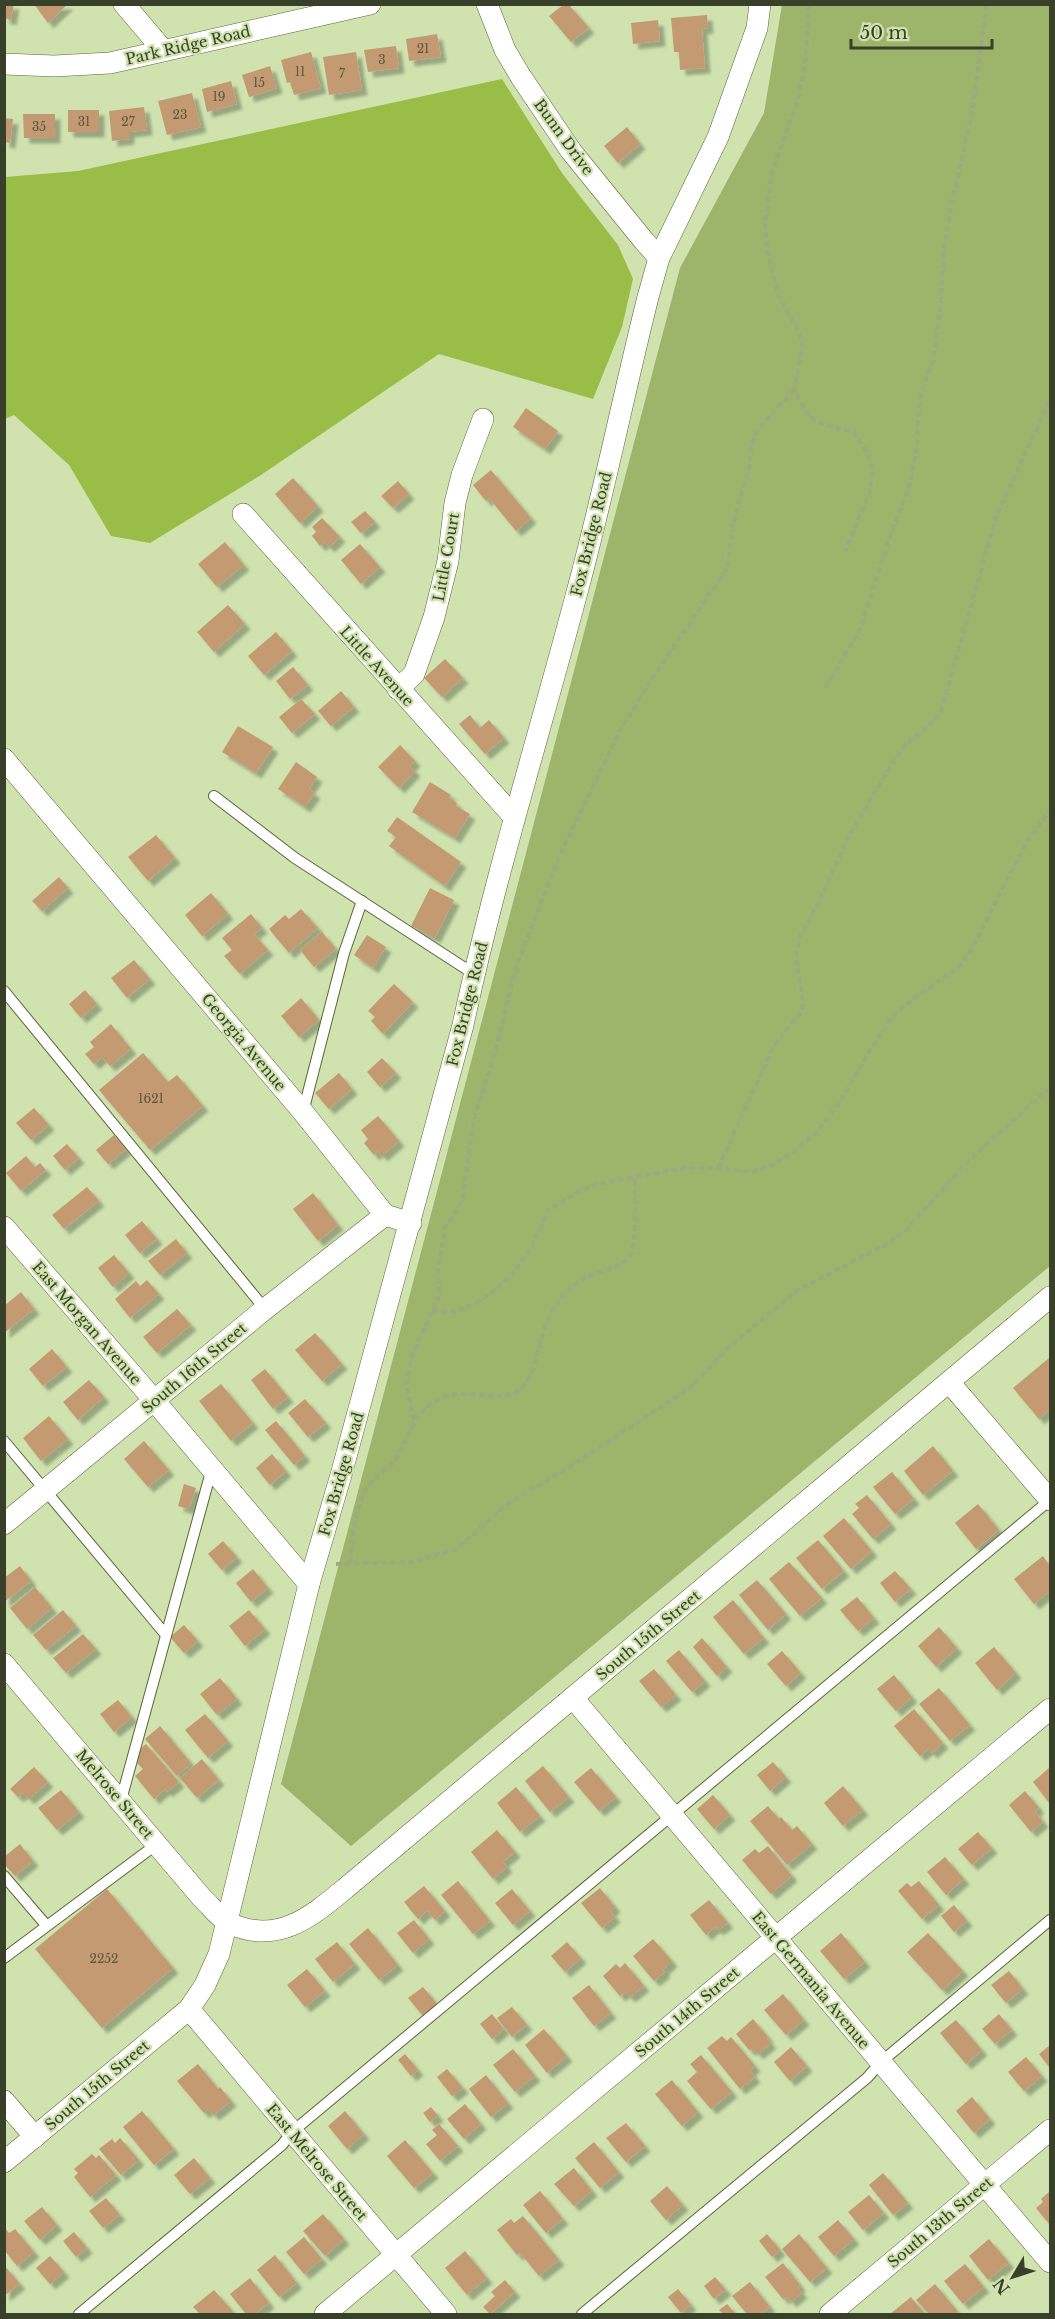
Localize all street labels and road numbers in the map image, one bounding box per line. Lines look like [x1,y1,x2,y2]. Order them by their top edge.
street label: Park Ridge Road [124,21,252,69]
street label: Bunn Drive [530,95,598,179]
street label: Fox Bridge Road [566,470,616,598]
street label: Little Court [429,511,463,603]
street label: Little Avenue [336,622,418,710]
street label: Fox Bridge Road [442,940,492,1068]
street label: Georgia Avenue [198,989,290,1095]
street label: East Morgan Avenue [28,1257,146,1389]
street label: South 16th Street [137,1318,251,1418]
street label: Fox Bridge Road [314,1410,368,1538]
street label: South 15th Street [592,1586,704,1684]
street label: Melrose Street [72,1745,158,1843]
street label: East Germania Avenue [748,1907,874,2053]
street label: South 14th Street [631,1963,743,2061]
street label: South 15th Street [41,2036,153,2134]
street label: East Melrose Street [262,2100,372,2225]
street label: South 13th Street [884,2172,997,2271]

